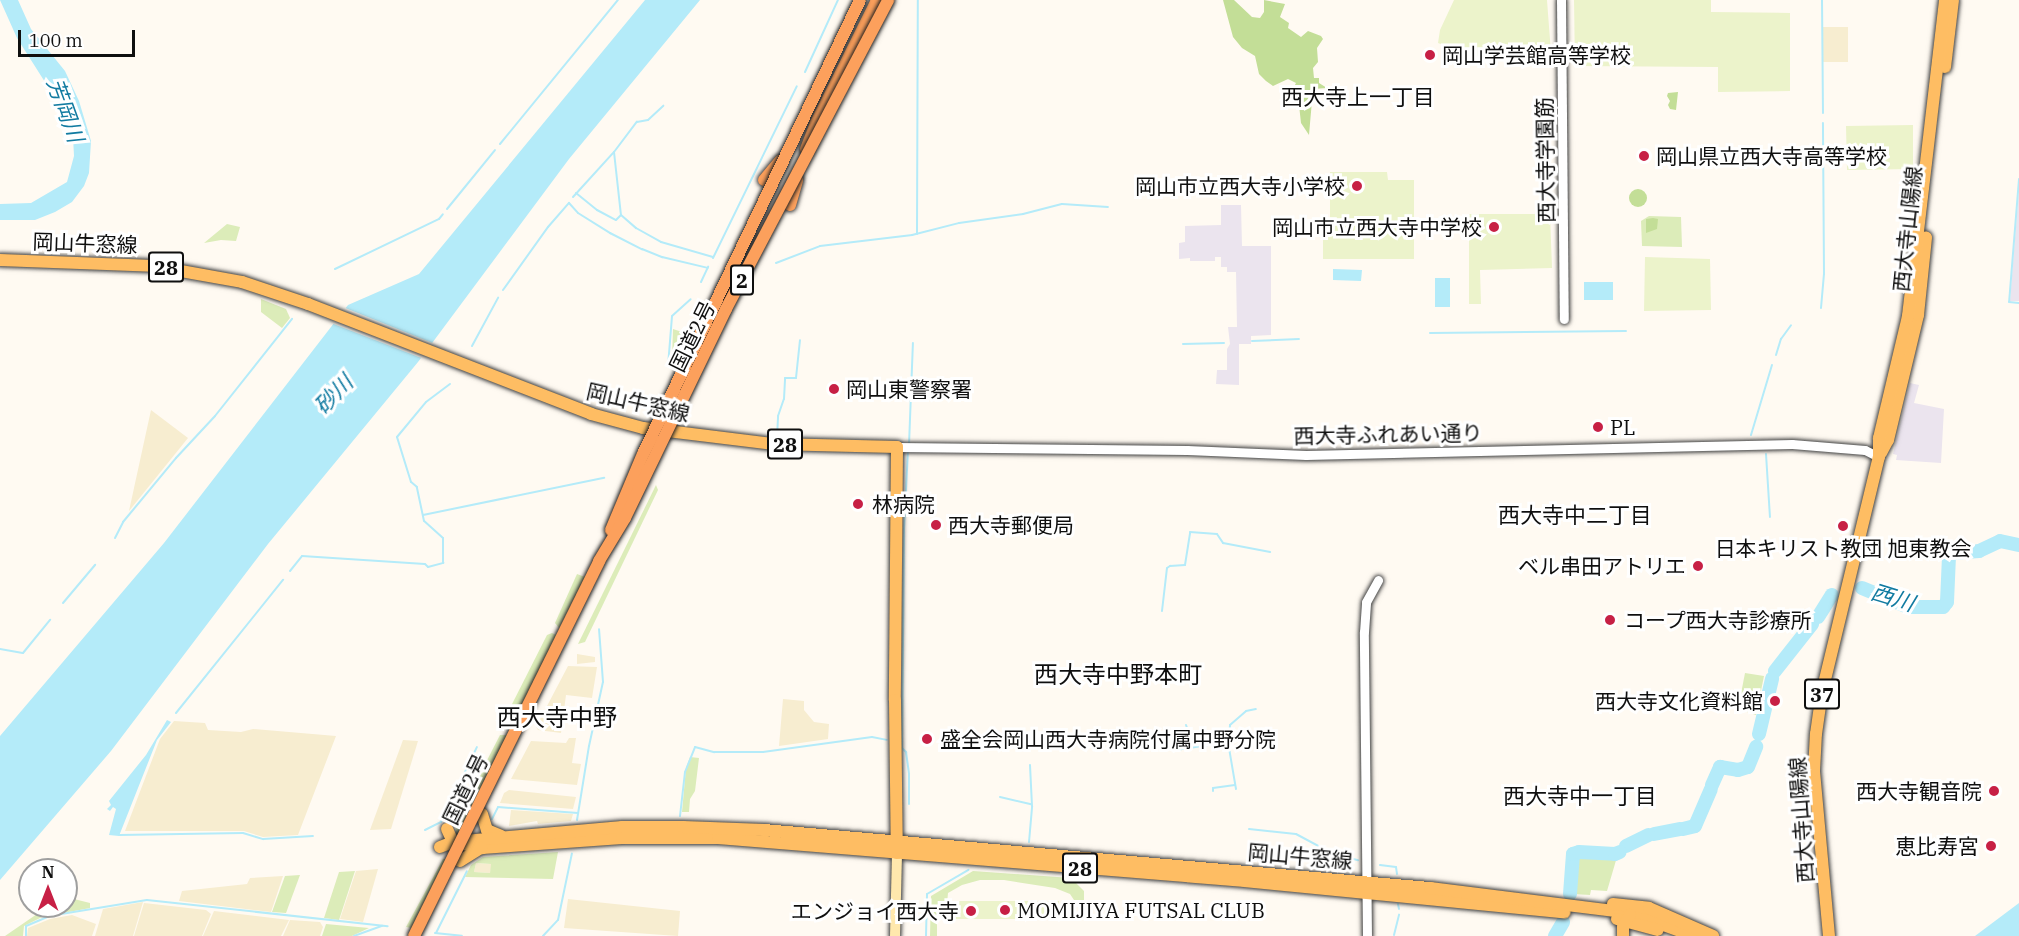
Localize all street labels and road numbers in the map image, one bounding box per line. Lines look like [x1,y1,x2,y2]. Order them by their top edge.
street label: 西大寺学園筋 [1531,97,1559,223]
street label: 西大寺山陽線 [1888,165,1926,293]
street label: 岡山牛窓線 [32,229,138,257]
road number: 28 [148,250,184,284]
road number: 2 [730,263,754,297]
street label: 国道2号 [664,297,720,375]
street label: 岡山牛窓線 [584,378,692,426]
street label: 西大寺ふれあい通り [1293,420,1483,448]
road number: 28 [767,427,803,461]
road number: 37 [1804,677,1840,711]
street label: 国道2号 [437,750,493,828]
street label: 西大寺山陽線 [1784,756,1818,884]
street label: 岡山牛窓線 [1247,839,1353,873]
road number: 28 [1062,851,1098,885]

